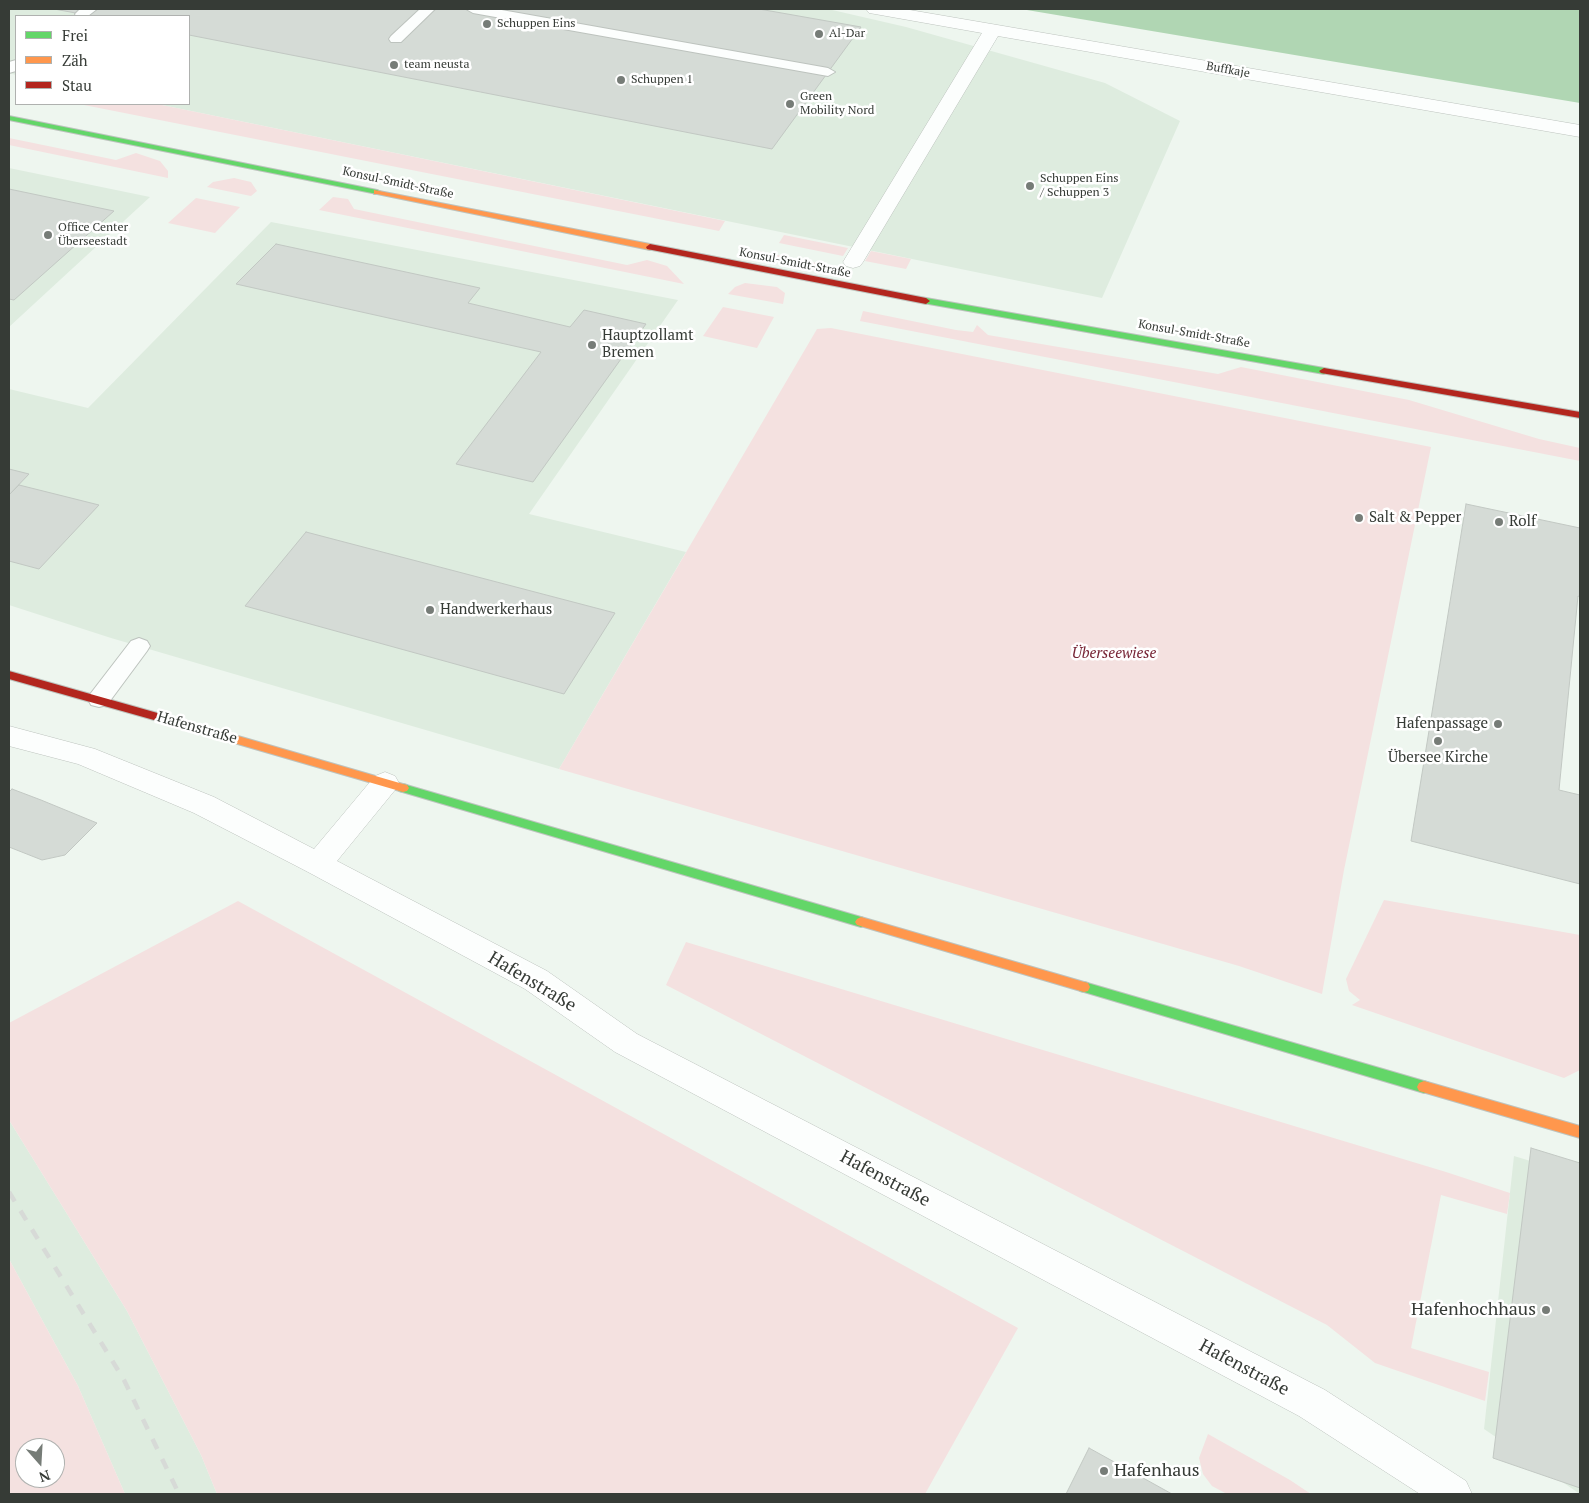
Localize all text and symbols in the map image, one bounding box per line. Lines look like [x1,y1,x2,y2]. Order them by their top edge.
legend [15,15,190,105]
place label: Schuppen Eins [497,17,576,31]
marker: Schuppen Eins [481,18,493,30]
text: Frei [62,25,88,45]
place label: Al-Dar [829,27,865,41]
marker: Al-Dar [813,28,825,40]
text: Zäh [62,50,88,70]
place label: team neusta [404,58,470,72]
marker: team neusta [388,59,400,71]
street label: Buffkaje [1205,59,1251,81]
place label: Schuppen 1 [631,73,693,87]
marker: Schuppen 1 [615,74,627,86]
text: Stau [62,75,92,95]
place label: Green Mobility Nord [800,90,875,118]
marker: Green Mobility Nord [784,98,796,110]
street label: Konsul-Smidt-Straße [341,164,455,202]
place label: Schuppen Eins / Schuppen 3 [1040,172,1119,200]
marker: Schuppen Eins / Schuppen 3 [1024,180,1036,192]
place label: Office Center Überseestadt [58,221,128,249]
marker: Office Center Überseestadt [42,229,54,241]
street label: Konsul-Smidt-Straße [738,245,852,281]
street label: Konsul-Smidt-Straße [1137,317,1251,351]
place label: Hauptzollamt Bremen [602,327,694,362]
marker: Hauptzollamt Bremen [586,339,598,351]
place label: Salt & Pepper [1369,509,1461,527]
marker: Salt & Pepper [1353,512,1365,524]
place label: Rolf [1509,513,1536,531]
marker: Rolf [1493,516,1505,528]
place label: Handwerkerhaus [440,601,552,619]
marker: Handwerkerhaus [424,604,436,616]
park label: Überseewiese [1072,645,1156,663]
street label: Hafenstraße [155,708,239,748]
place label: Hafenpassage [1396,715,1488,733]
marker: Hafenpassage [1492,718,1504,730]
marker: Übersee Kirche [1432,735,1444,747]
place label: Übersee Kirche [1388,749,1488,767]
street label: Hafenstraße [484,947,580,1017]
street label: Hafenstraße [836,1146,934,1212]
place label: Hafenhochhaus [1411,1299,1536,1321]
marker: Hafenhochhaus [1540,1304,1552,1316]
street label: Hafenstraße [1195,1335,1293,1401]
north arrow [15,1438,65,1488]
place label: Hafenhaus [1114,1460,1200,1482]
marker: Hafenhaus [1098,1465,1110,1477]
text: N [37,1466,53,1487]

